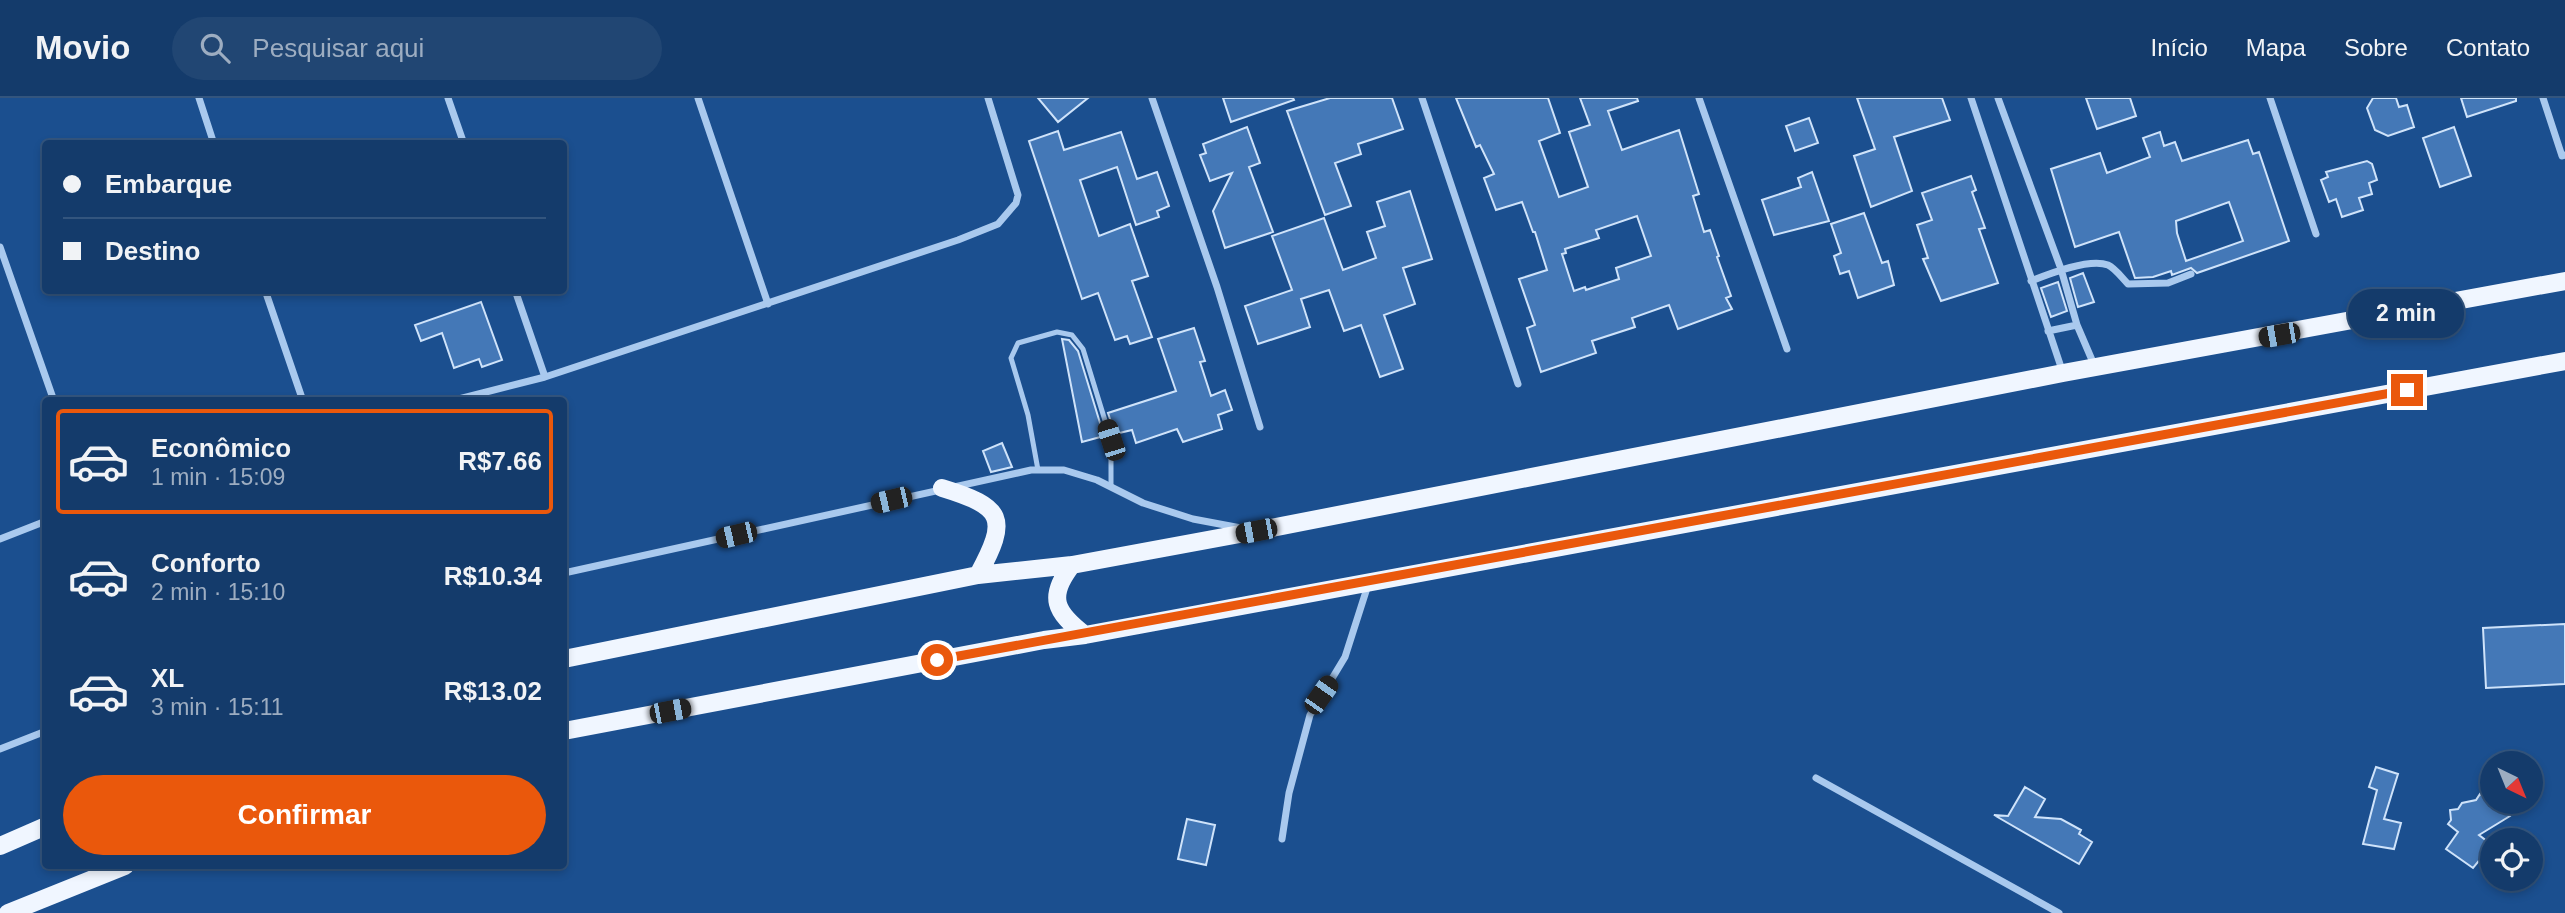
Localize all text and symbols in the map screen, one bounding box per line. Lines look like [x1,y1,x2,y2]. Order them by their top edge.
search box [172,17,662,80]
text: Movio [35,29,130,66]
icon: search [196,29,234,67]
text: Pesquisar aqui [252,33,424,63]
text: Início [2150,34,2208,61]
text: Mapa [2246,34,2306,61]
text: Sobre [2344,34,2408,61]
text: Contato [2446,34,2530,61]
text: Embarque [105,169,232,199]
text: Destino [105,236,200,266]
callout: 2 min [2349,288,2465,338]
text: 2 min [2376,300,2436,326]
car [2257,321,2302,349]
route end [2391,374,2423,406]
car [1095,417,1128,463]
icon: car [67,430,130,493]
text: Econômico [151,433,291,463]
text: R$7.66 [458,446,542,476]
text: 1 min · 15:09 [151,464,285,490]
car [869,485,914,515]
car [1234,517,1279,545]
car [714,520,759,550]
icon: car [67,545,130,608]
text: Conforto [151,548,261,578]
text: R$10.34 [444,561,542,591]
text: 2 min · 15:10 [151,579,285,605]
route start [921,644,953,676]
icon: car [67,660,130,723]
text: XL [151,663,184,693]
car [1301,672,1342,718]
text: R$13.02 [444,676,542,706]
text: 3 min · 15:11 [151,694,284,720]
car [648,697,693,725]
north arrow [2480,751,2543,814]
map controls [2480,751,2543,891]
button: Confirmar [63,775,546,855]
button: locate [2480,828,2543,891]

